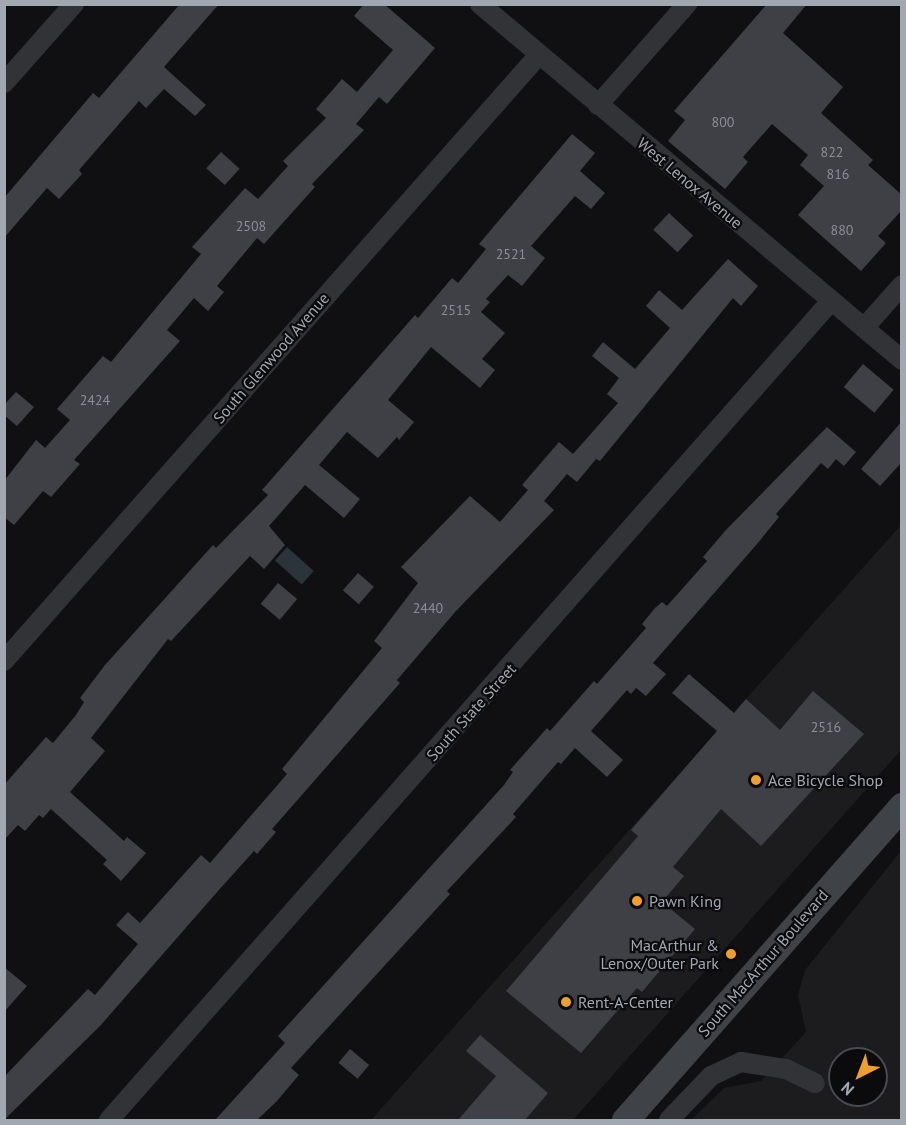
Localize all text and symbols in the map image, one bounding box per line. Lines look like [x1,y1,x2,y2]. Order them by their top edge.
house number: 800 [712,114,734,130]
street label: West Lenox Avenue [633,133,747,233]
house number: 822 [821,144,843,160]
house number: 816 [827,166,849,182]
house number: 2508 [236,218,266,234]
house number: 880 [831,222,853,238]
house number: 2521 [496,246,526,262]
street label: South Glenwood Avenue [209,289,333,427]
house number: 2515 [441,302,471,318]
house number: 2424 [80,392,110,408]
house number: 2440 [413,600,443,616]
street label: South State Street [422,659,520,765]
house number: 2516 [811,719,841,735]
place label: Ace Bicycle Shop [768,770,883,790]
marker: Ace Bicycle Shop [749,773,763,787]
street label: South MacArthur Boulevard [694,886,832,1040]
place label: Pawn King [649,891,721,911]
marker: Pawn King [630,894,644,908]
place label: MacArthur & Lenox/Outer Park [601,935,719,973]
marker: MacArthur & Lenox/Outer Park [724,947,738,961]
place label: Rent-A-Center [578,992,673,1012]
marker: Rent-A-Center [559,995,573,1009]
north arrow [828,1047,888,1107]
text: N [837,1078,858,1100]

